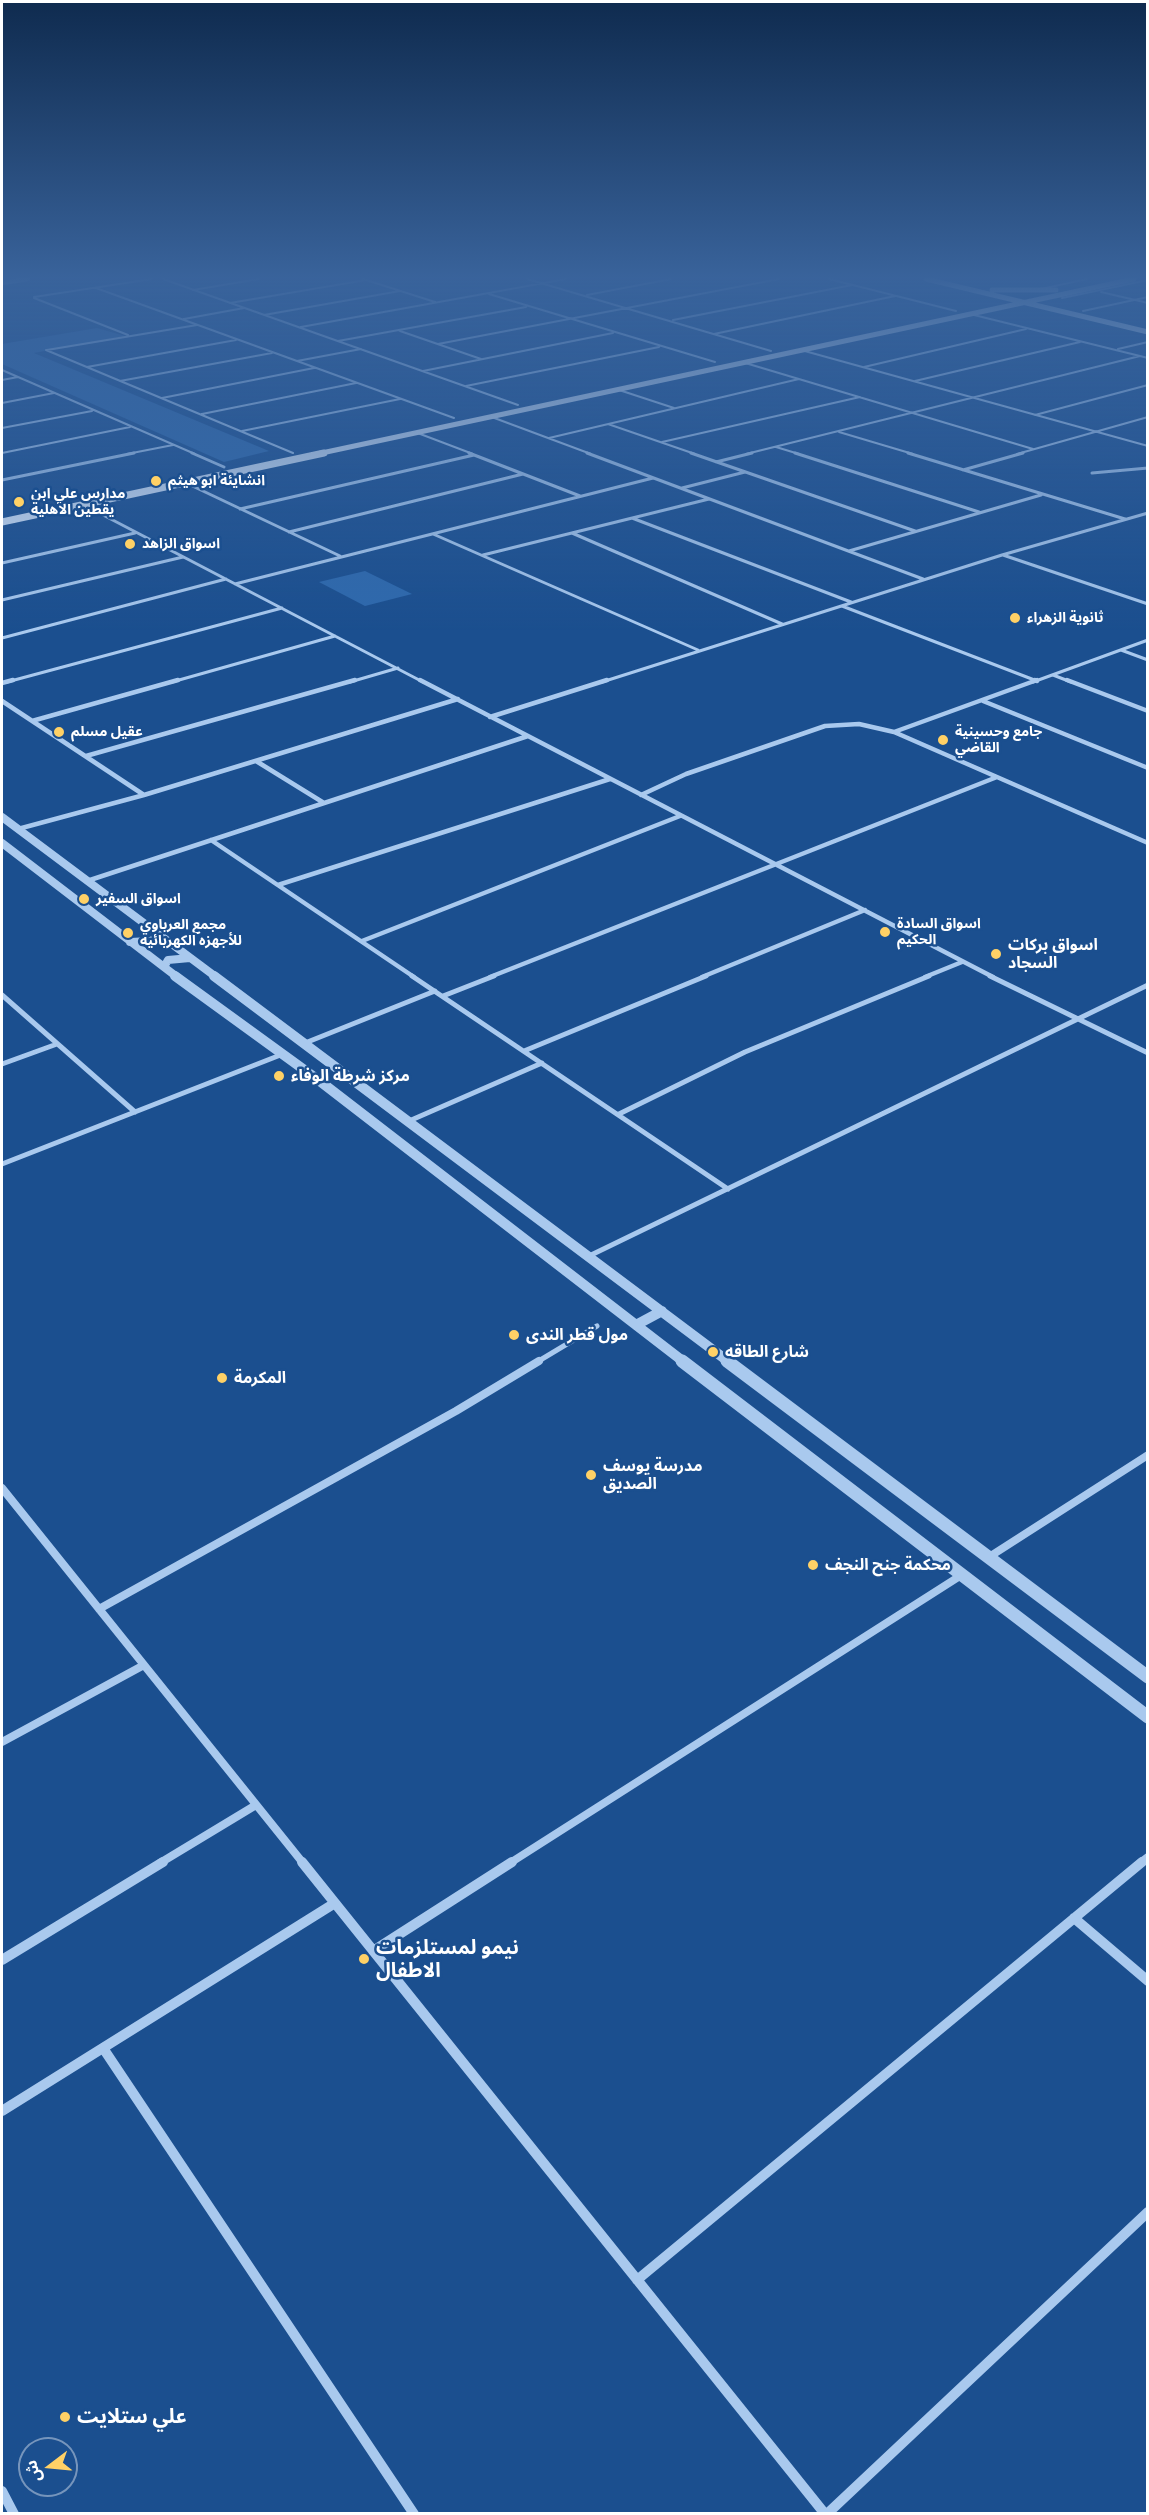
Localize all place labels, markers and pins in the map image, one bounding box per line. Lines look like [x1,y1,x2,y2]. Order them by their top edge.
place label: انشايئة ابو هيثم [168,473,265,489]
marker: انشايئة ابو هيثم [149,474,163,488]
place label: مدارس علي ابن يقطين الاهلية [31,486,125,518]
marker: مدارس علي ابن يقطين الاهلية [12,495,26,509]
place label: اسواق الزاهد [142,536,220,552]
marker: اسواق الزاهد [123,537,137,551]
place label: ثانوية الزهراء [1027,610,1103,626]
marker: ثانوية الزهراء [1008,611,1022,625]
place label: عقيل مسلم [71,724,143,740]
place label: جامع وحسينية القاضي [955,724,1042,756]
marker: عقيل مسلم [52,725,66,739]
marker: جامع وحسينية القاضي [936,733,950,747]
place label: اسواق السفير [96,891,181,907]
marker: اسواق السفير [77,892,91,906]
place label: اسواق السادة الحكيم [897,916,981,948]
place label: مجمع العرباوي للأجهزه الكهربائيه [140,917,242,950]
marker: اسواق السادة الحكيم [878,925,892,939]
marker: مجمع العرباوي للأجهزه الكهربائيه [121,926,135,940]
place label: اسواق بركات السجاد [1008,935,1098,973]
marker: اسواق بركات السجاد [989,947,1003,961]
place label: مركز شرطة الوفاء [291,1066,410,1086]
marker: مركز شرطة الوفاء [272,1069,286,1083]
place label: مول قطر الندى [526,1325,628,1345]
marker: مول قطر الندى [507,1328,521,1342]
place label: شارع الطاقه [725,1342,809,1362]
marker: شارع الطاقه [706,1345,720,1359]
place label: المكرمة [234,1368,286,1388]
marker: المكرمة [215,1371,229,1385]
place label: مدرسة يوسف الصديق [603,1456,703,1494]
marker: مدرسة يوسف الصديق [584,1468,598,1482]
place label: محكمة جنح النجف [825,1555,951,1575]
marker: محكمة جنح النجف [806,1558,820,1572]
place label: نيمو لمستلزمات الاطفال [376,1936,519,1983]
marker: نيمو لمستلزمات الاطفال [357,1952,371,1966]
place label: علي ستلايت [77,2405,187,2429]
marker: علي ستلايت [58,2410,72,2424]

